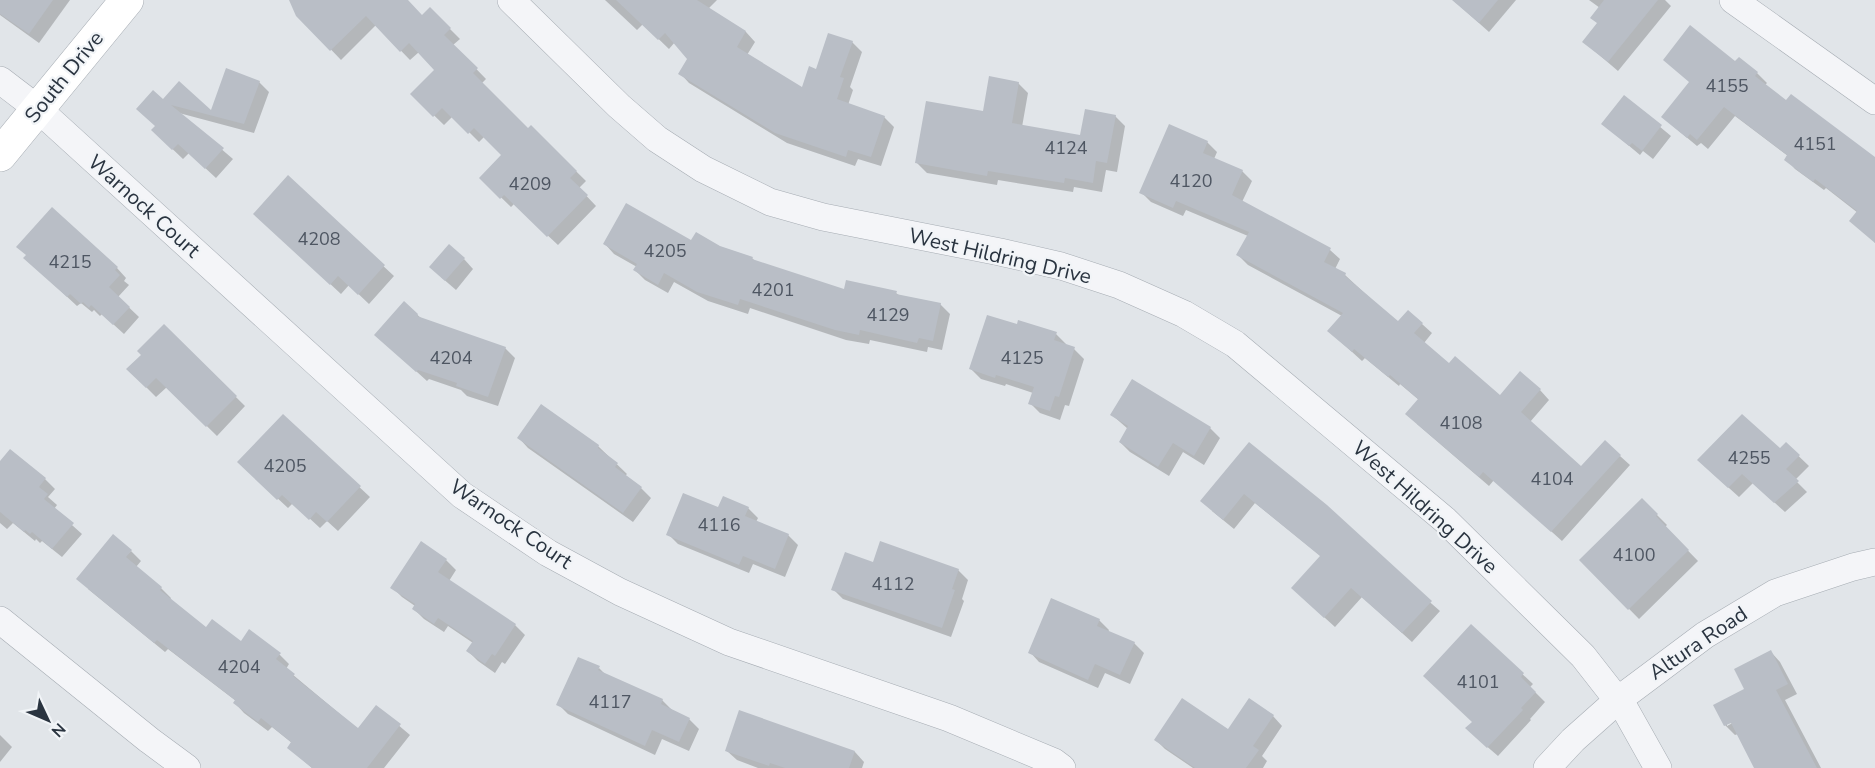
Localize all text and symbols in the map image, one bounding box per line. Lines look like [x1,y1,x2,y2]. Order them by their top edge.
street label: South Drive [18,25,110,129]
house number: 4155 [1705,74,1749,98]
house number: 4151 [1793,132,1837,156]
house number: 4124 [1044,136,1088,160]
street label: Warnock Court [82,148,207,264]
house number: 4120 [1169,169,1213,193]
house number: 4209 [508,172,552,196]
street label: West Hildring Drive [906,221,1094,291]
house number: 4208 [297,227,341,251]
house number: 4205 [643,239,687,263]
house number: 4215 [48,250,92,274]
house number: 4201 [751,278,795,302]
house number: 4129 [866,303,910,327]
house number: 4204 [429,346,473,370]
house number: 4125 [1000,346,1044,370]
house number: 4108 [1439,411,1483,435]
street label: West Hildring Drive [1346,434,1504,580]
house number: 4255 [1727,446,1771,470]
house number: 4205 [263,454,307,478]
house number: 4104 [1530,467,1574,491]
street label: Warnock Court [444,473,578,576]
house number: 4116 [697,513,741,537]
house number: 4100 [1612,543,1656,567]
house number: 4112 [871,572,915,596]
street label: Altura Road [1643,600,1753,686]
house number: 4204 [217,655,261,679]
house number: 4101 [1456,670,1500,694]
north arrow [18,690,78,750]
house number: 4117 [588,690,632,714]
text: N [46,718,70,742]

